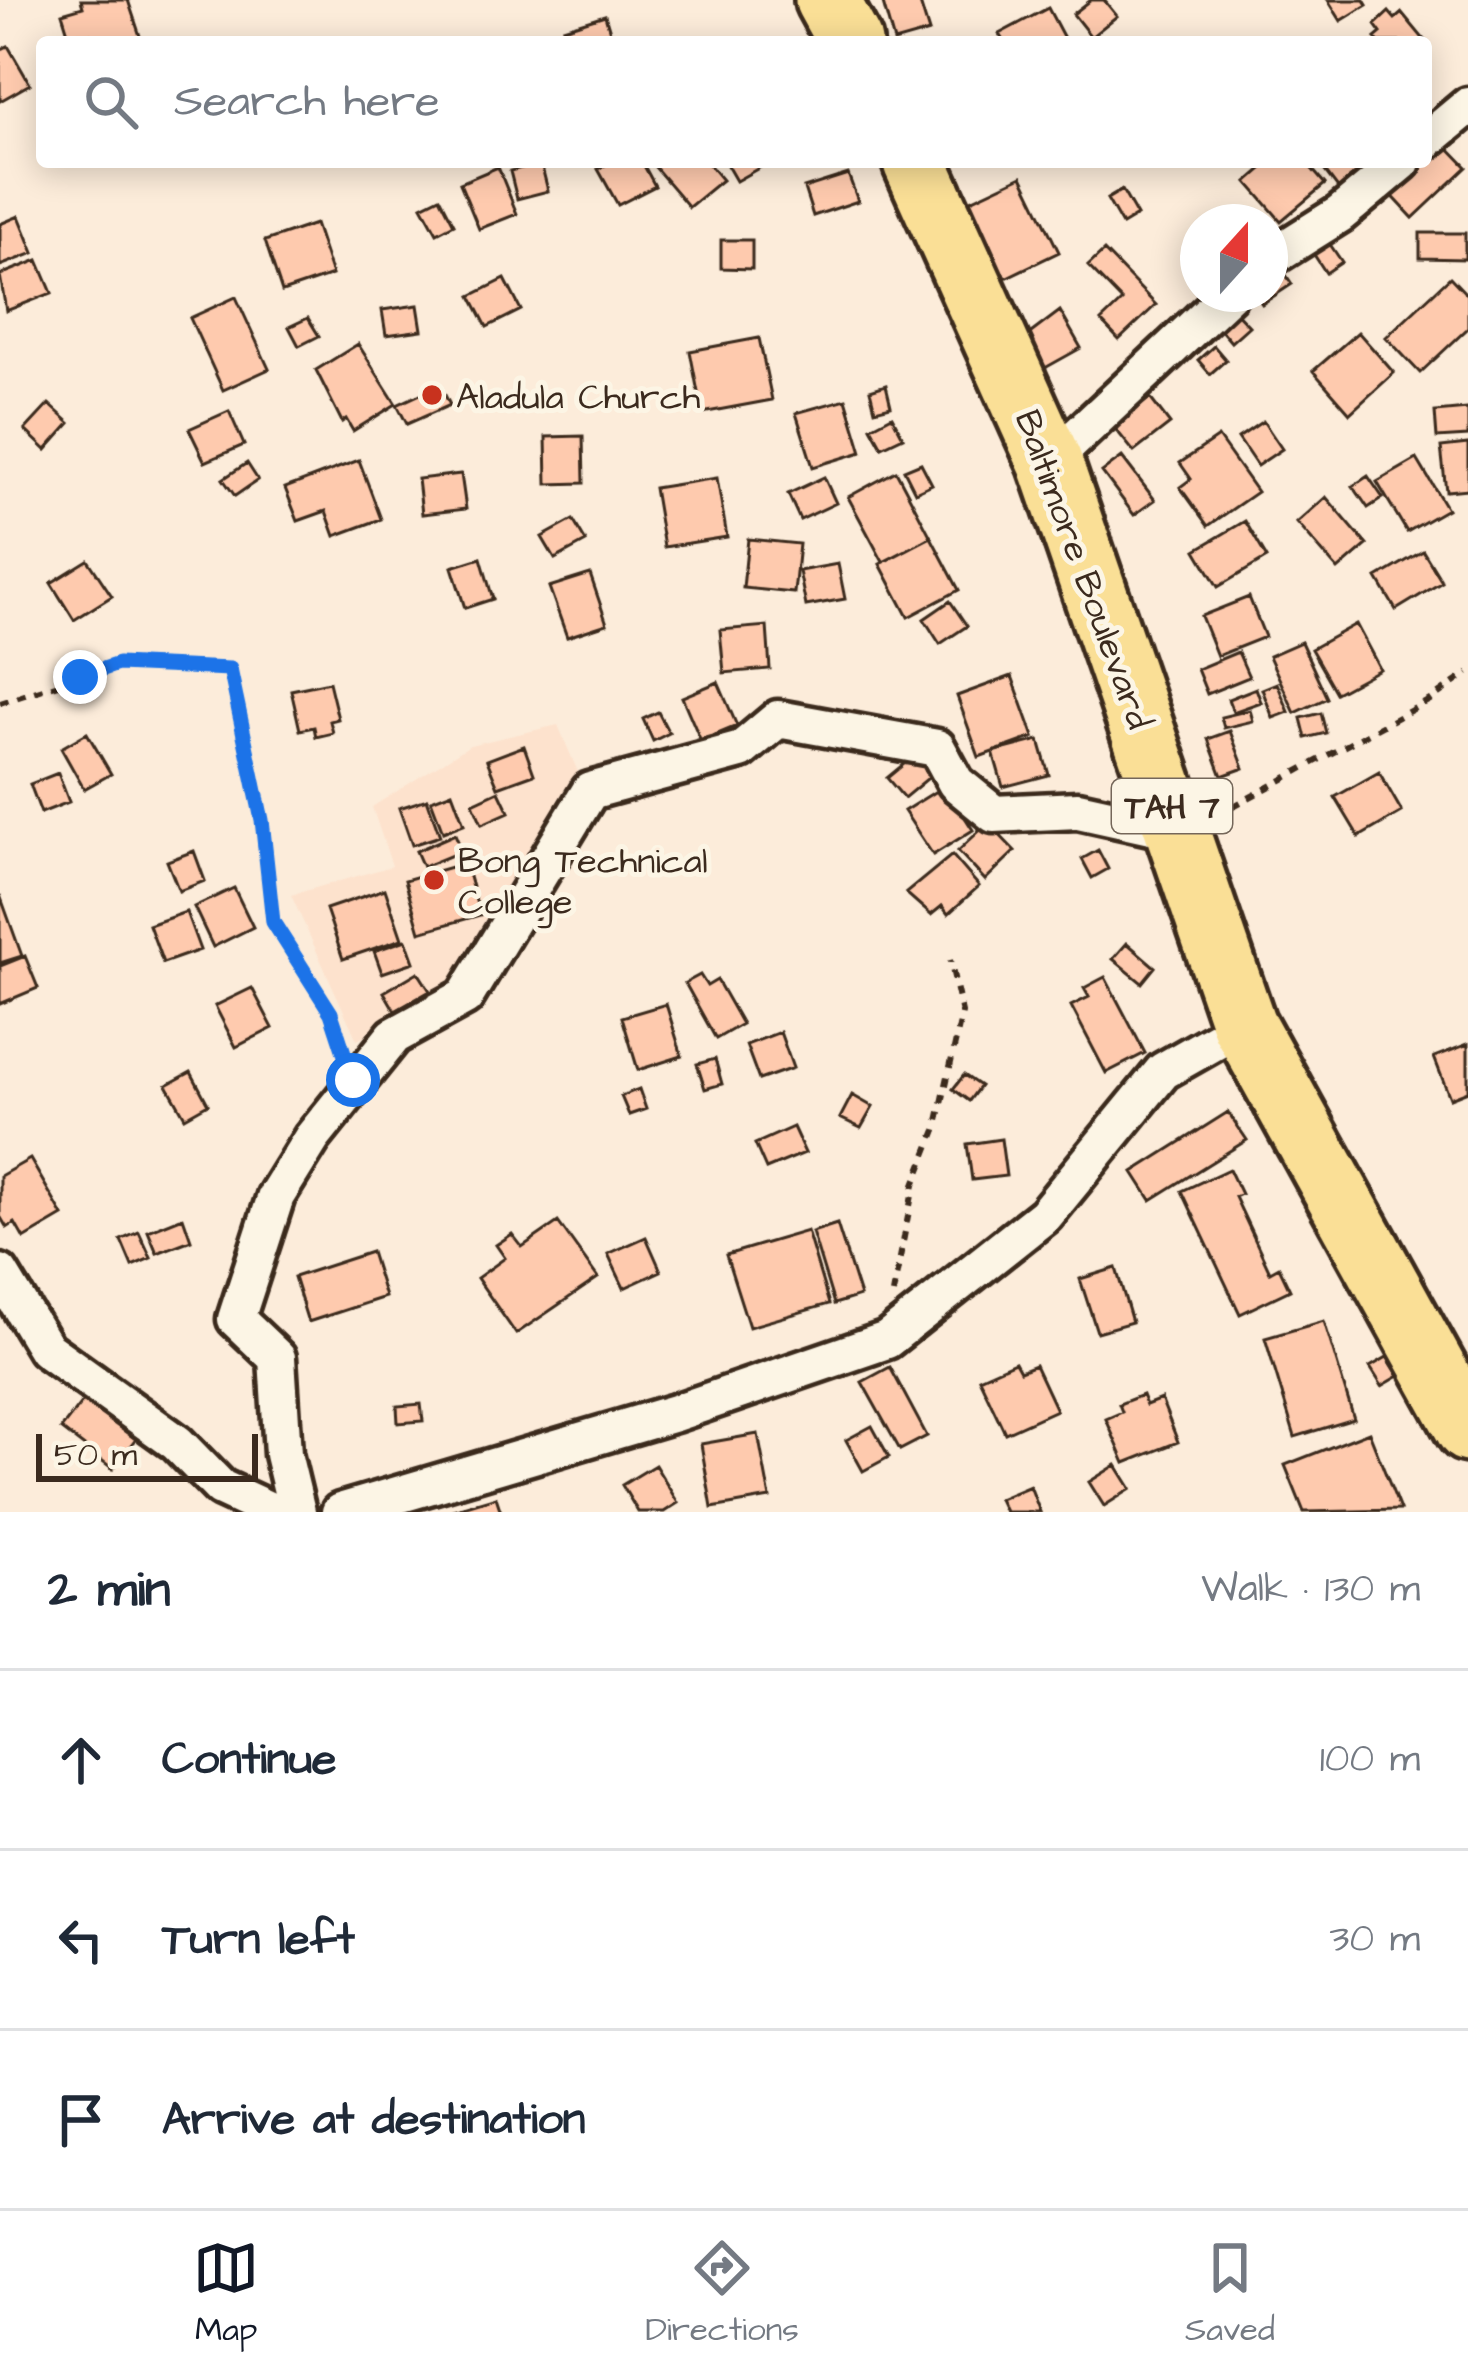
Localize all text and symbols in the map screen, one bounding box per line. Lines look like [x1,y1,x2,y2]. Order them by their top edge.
search box [36,36,1432,168]
icon: search [78,69,144,135]
text: Search here [174,71,440,133]
north arrow [1180,204,1288,312]
place label: Aladula Church [456,372,700,423]
marker: Aladula Church [419,382,445,408]
street label: Baltimore Boulevard [1001,403,1164,737]
route end [53,650,107,704]
road number: TAH 7 [1112,779,1232,833]
place label: Bong Technical College [458,836,708,929]
marker: Bong Technical College [421,867,447,893]
route start [326,1053,380,1107]
scale bar [36,1428,258,1481]
text: 50 m [54,1432,137,1478]
text: 2 min [48,1555,171,1626]
text: Walk · 130 m [1201,1563,1420,1617]
icon: ahead [48,1727,114,1793]
text: Continue [162,1729,336,1791]
text: 100 m [1320,1733,1420,1787]
icon: left [48,1907,114,1973]
text: Turn left [162,1909,355,1971]
text: 30 m [1330,1913,1420,1967]
icon: arrive [48,2087,114,2153]
text: Arrive at destination [162,2089,585,2151]
tab: Map [193,2235,259,2353]
tab: Directions [645,2235,799,2353]
tab: Saved [1185,2235,1275,2353]

